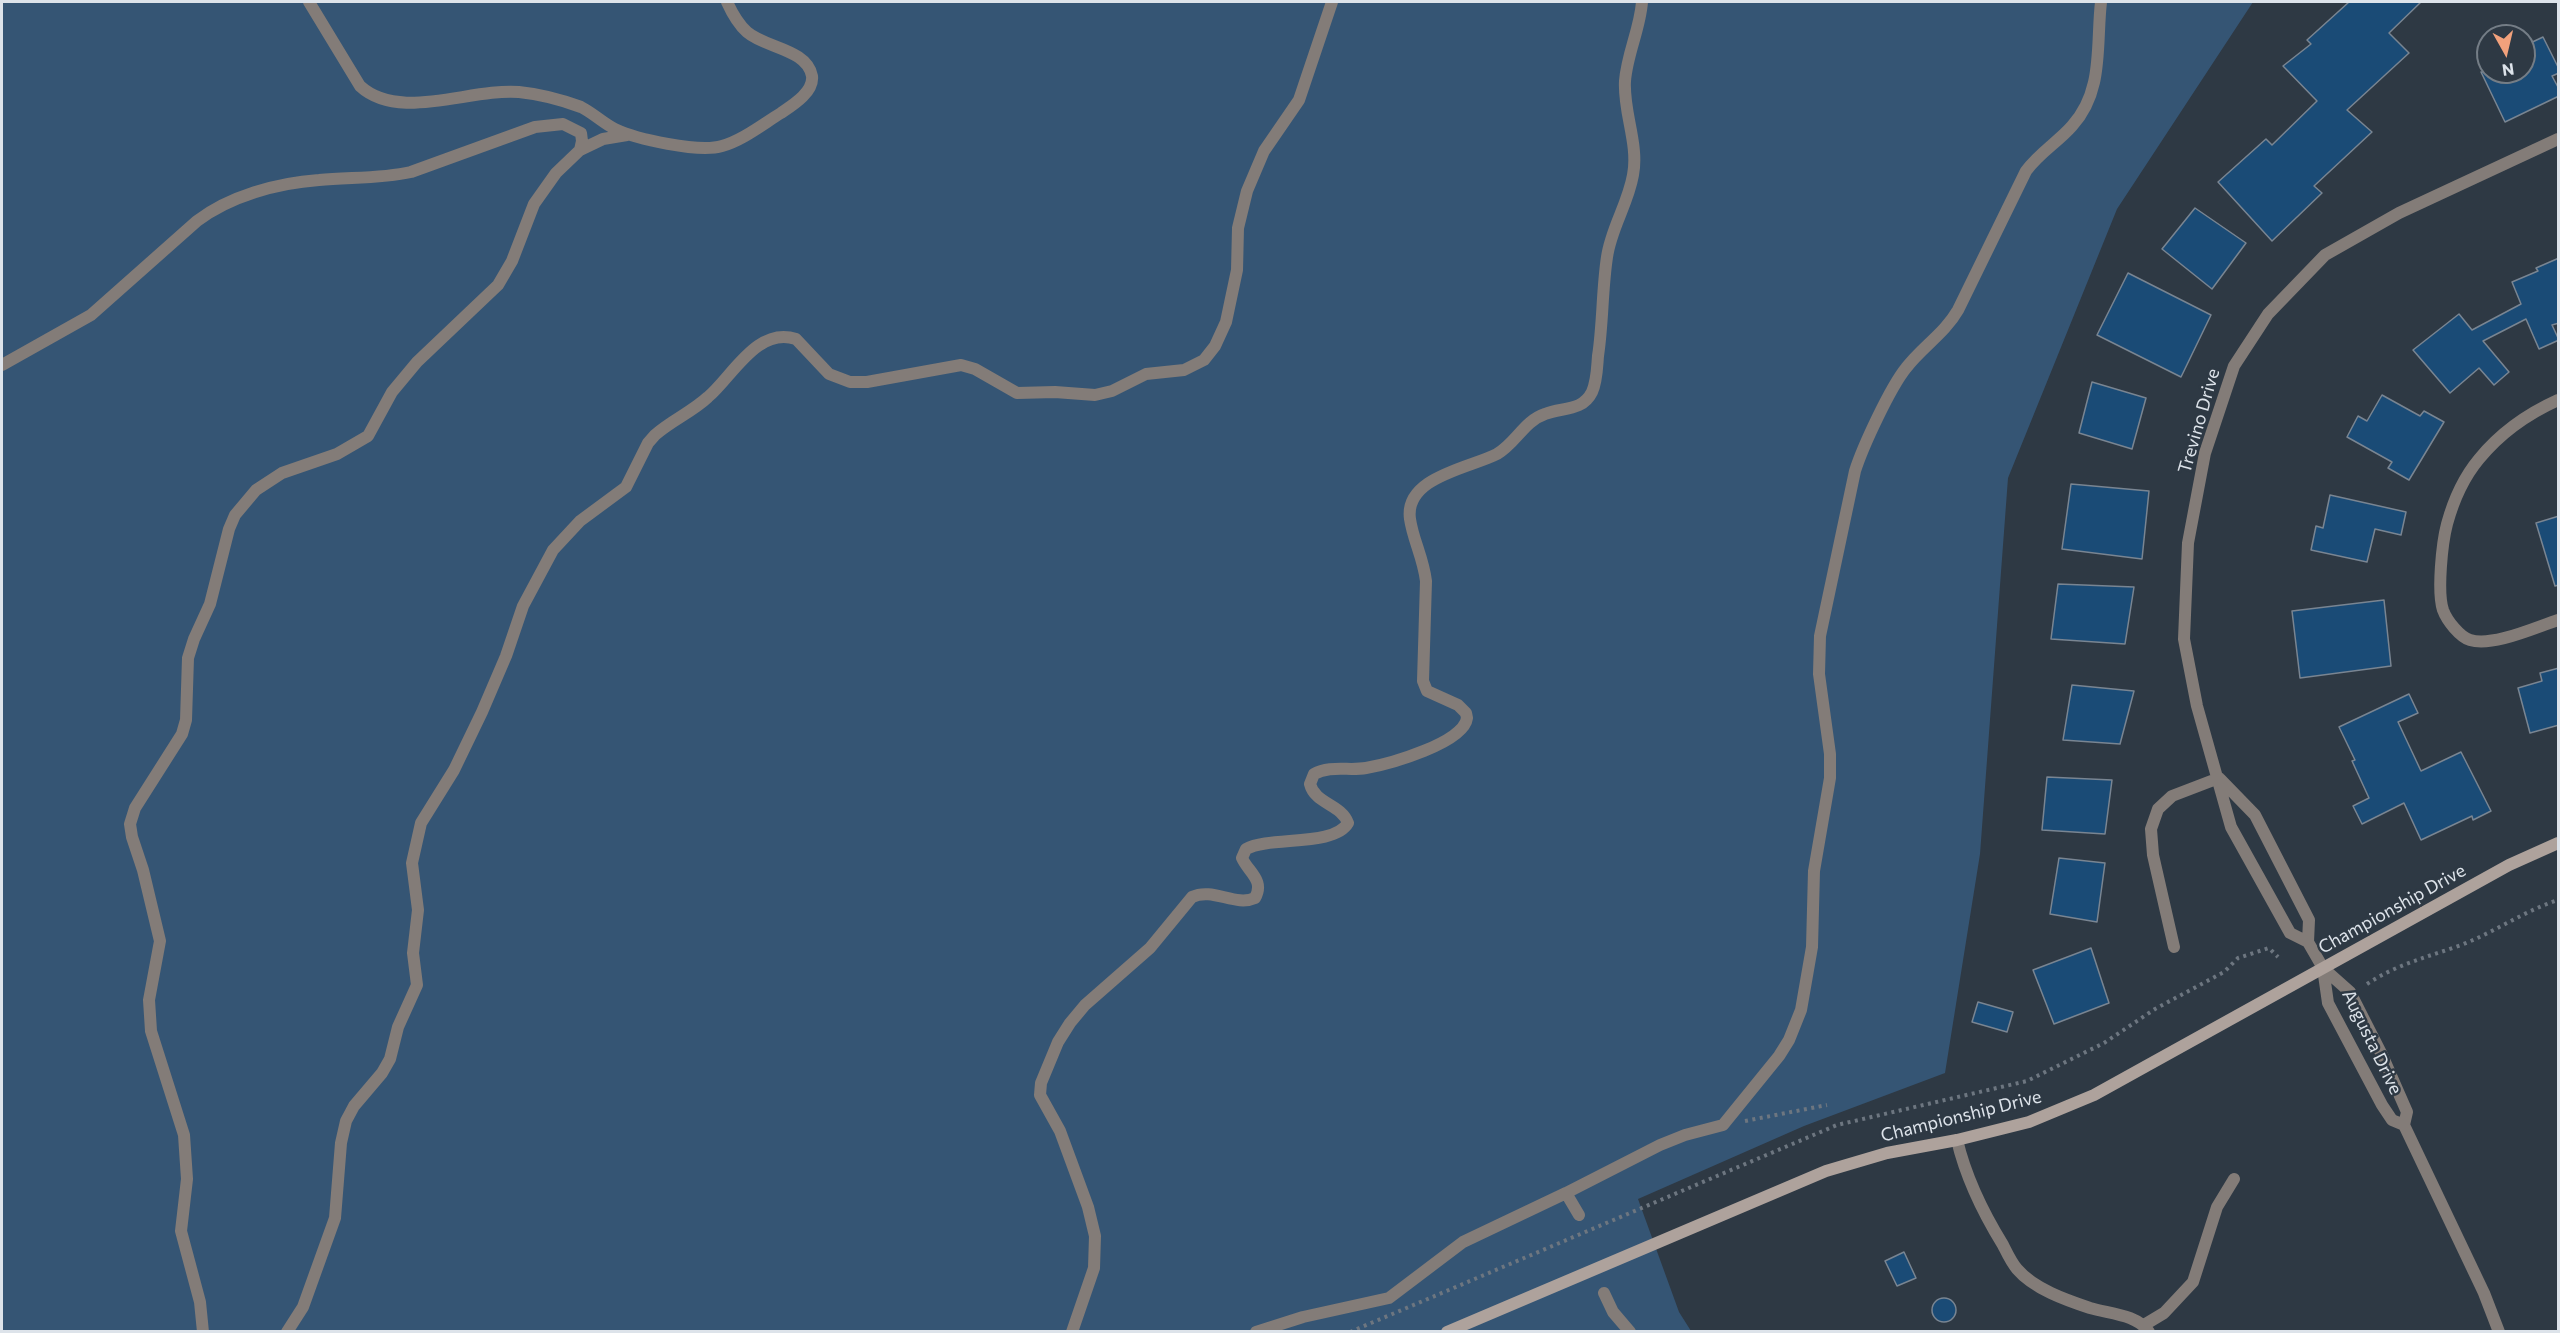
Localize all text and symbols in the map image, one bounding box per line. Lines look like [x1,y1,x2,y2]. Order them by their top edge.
north arrow [2476,24,2536,84]
text: N [2501,60,2516,81]
street label: Trevino Drive [2174,366,2224,476]
street label: Championship Drive [2315,860,2469,958]
street label: Augusta Drive [2337,986,2407,1098]
street label: Championship Drive [1878,1086,2044,1146]

